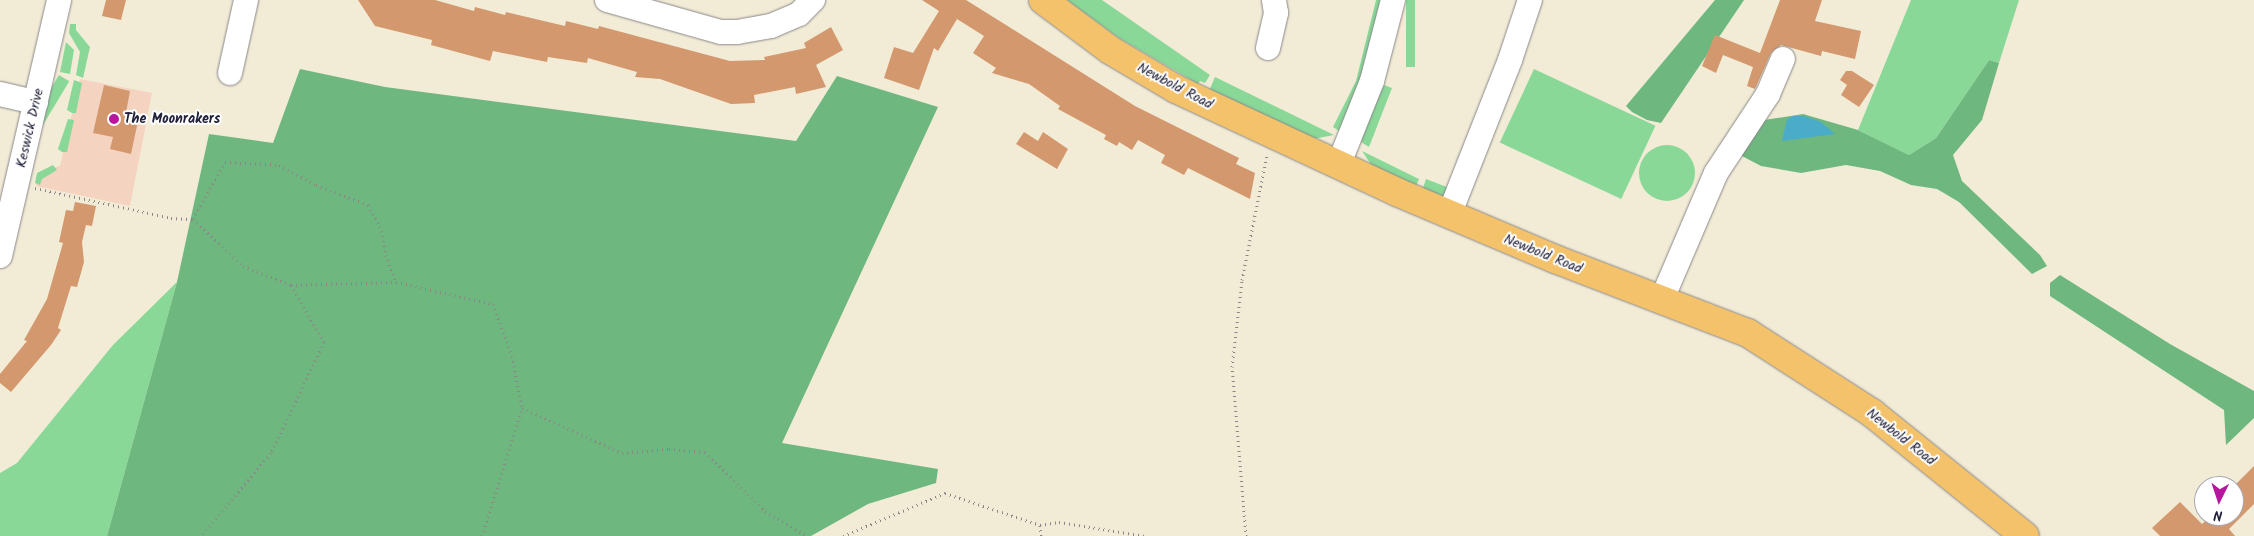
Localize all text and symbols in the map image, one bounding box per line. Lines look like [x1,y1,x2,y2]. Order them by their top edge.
street label: Newbold Road [1134,59,1216,113]
street label: Keswick Drive [13,87,47,169]
place label: The Moonrakers [124,111,220,127]
marker: The Moonrakers [108,113,120,125]
street label: Newbold Road [1501,231,1585,277]
street label: Newbold Road [1863,405,1939,469]
north arrow [2194,476,2244,526]
text: N [2213,504,2223,526]

